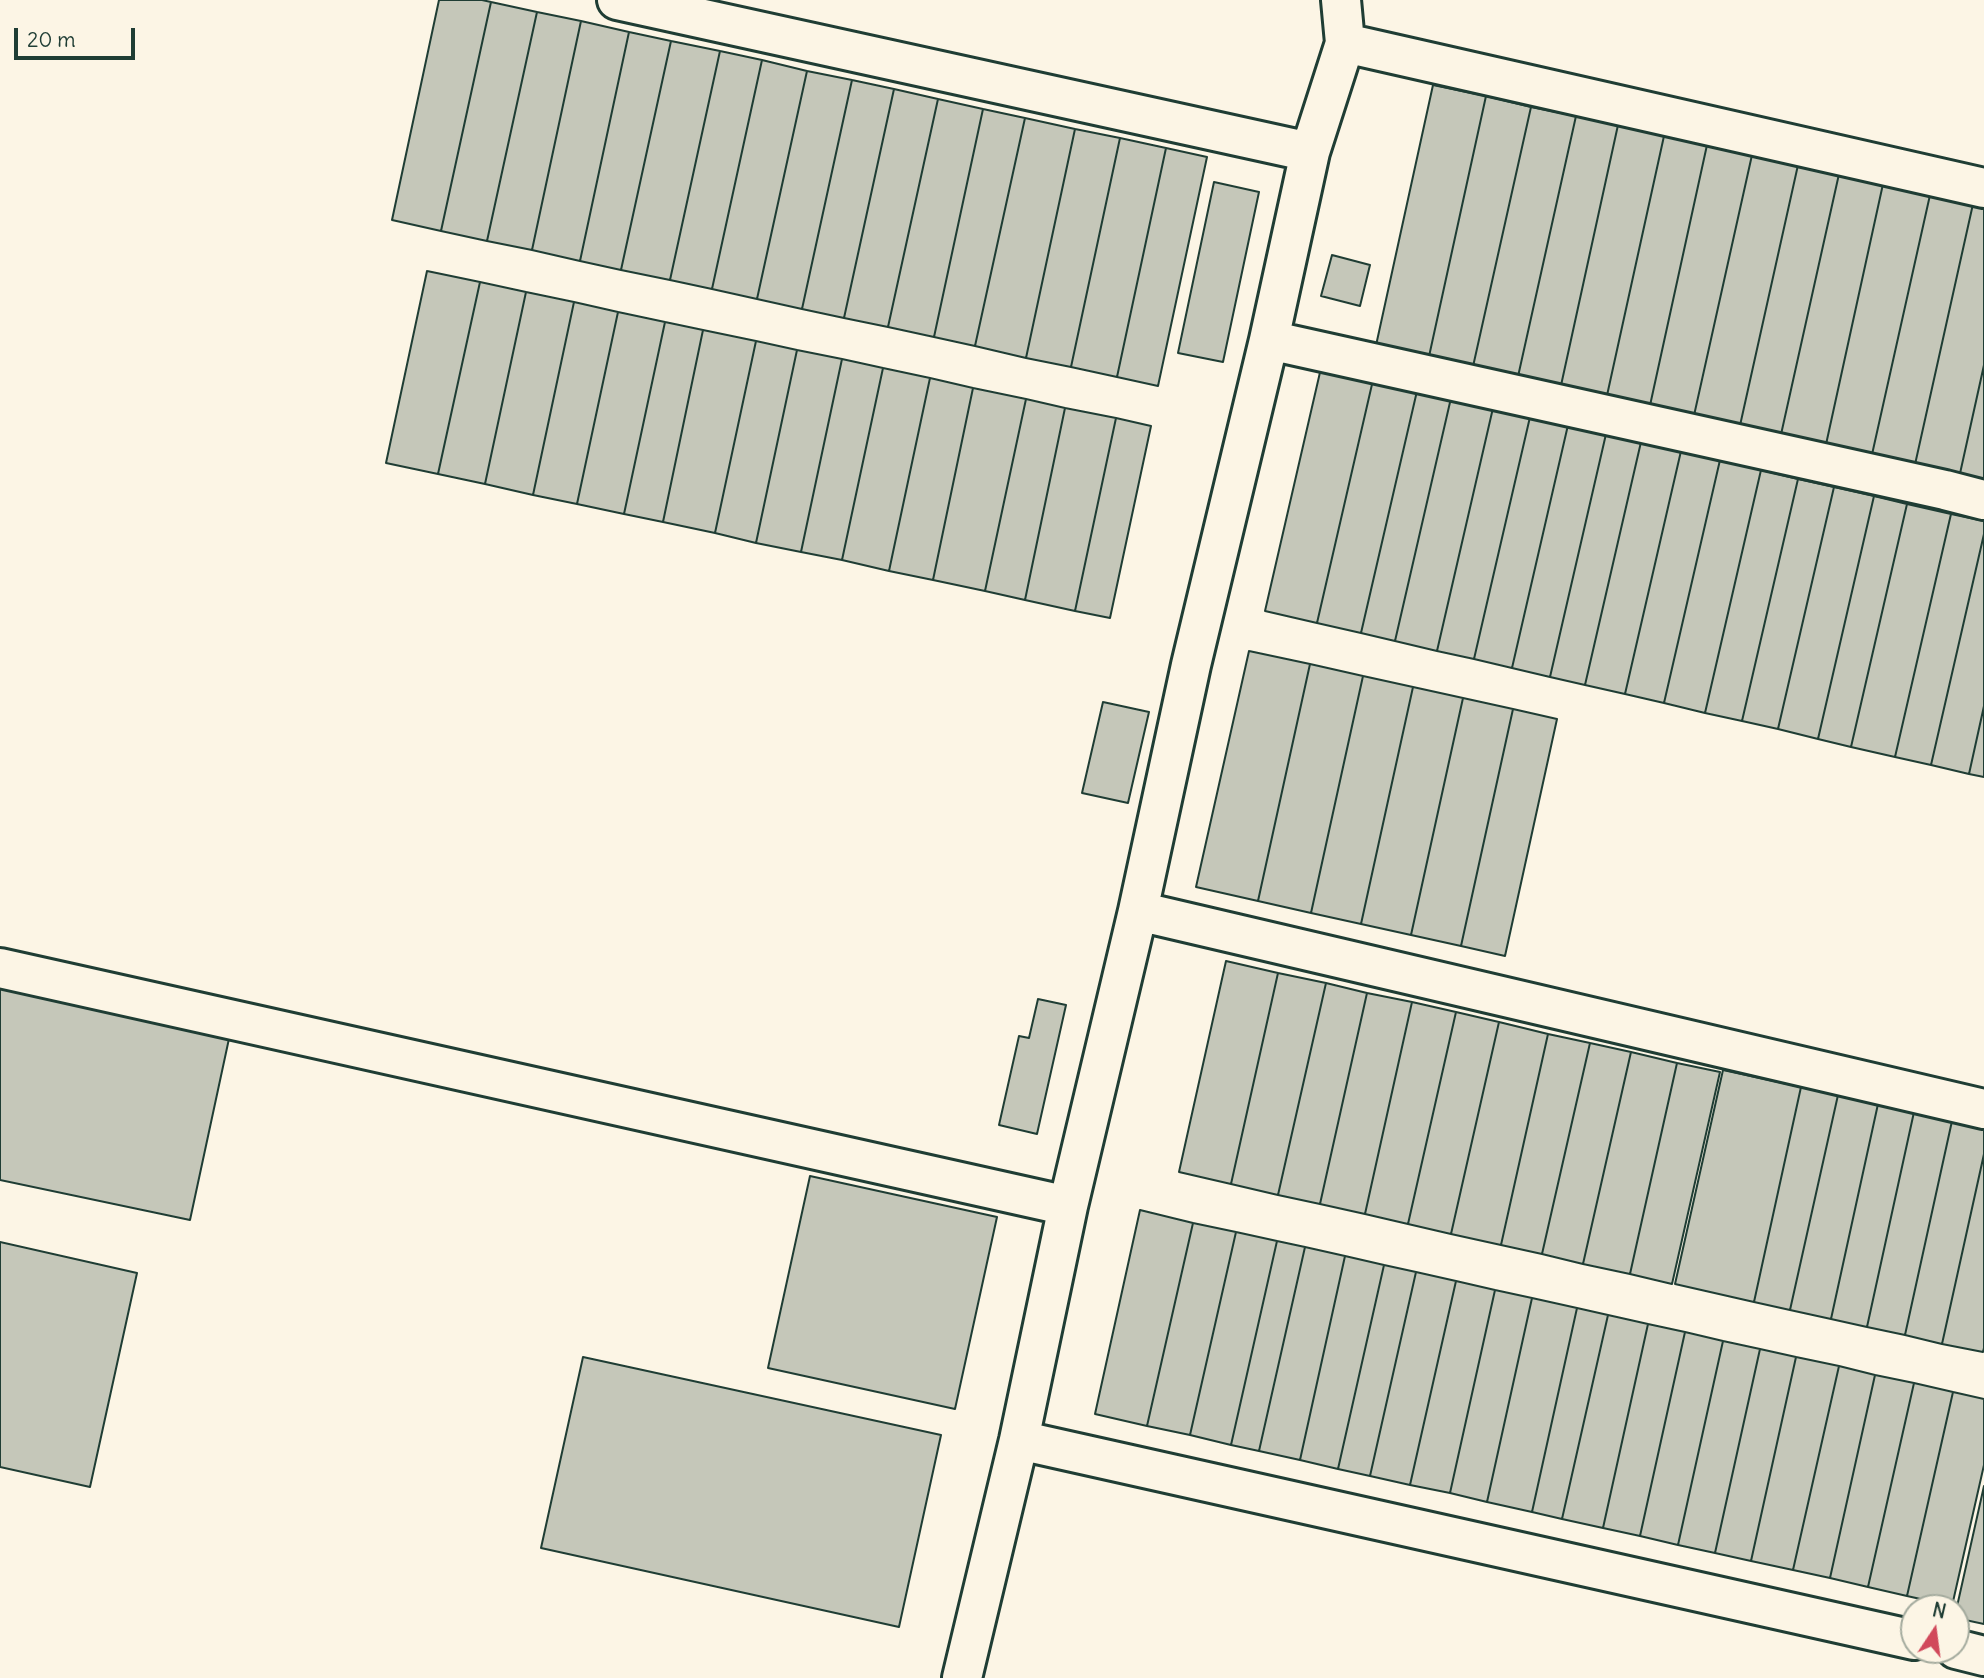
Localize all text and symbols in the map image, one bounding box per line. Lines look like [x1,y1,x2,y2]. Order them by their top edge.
scale bar [18,14,138,58]
text: 20 m [27,26,76,53]
north arrow [1900,1594,1970,1664]
text: N [1930,1597,1948,1624]

